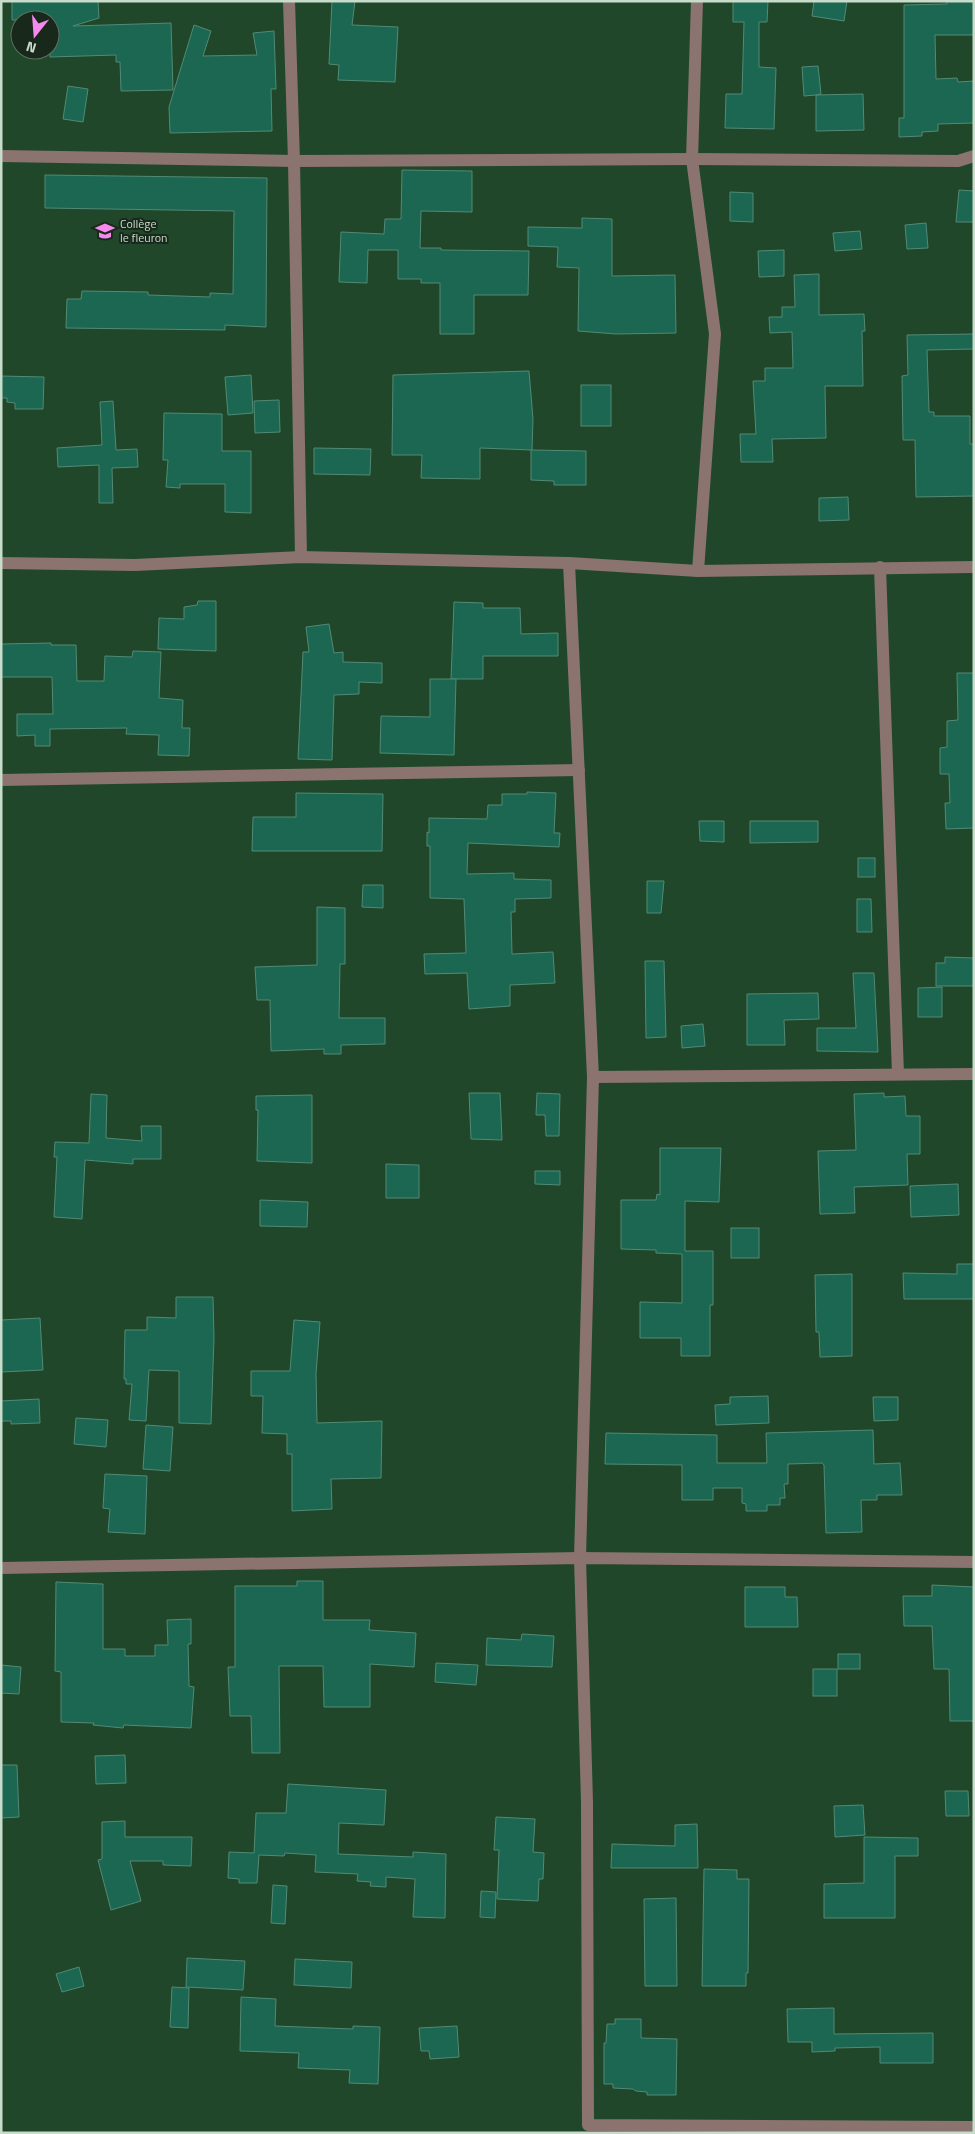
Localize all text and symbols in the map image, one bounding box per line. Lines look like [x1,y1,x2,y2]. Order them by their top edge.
north arrow [10,10,60,60]
text: N [23,36,39,59]
place label: Collège le fleuron [120,214,167,247]
school or university icon: Collège le fleuron [94,220,116,242]

